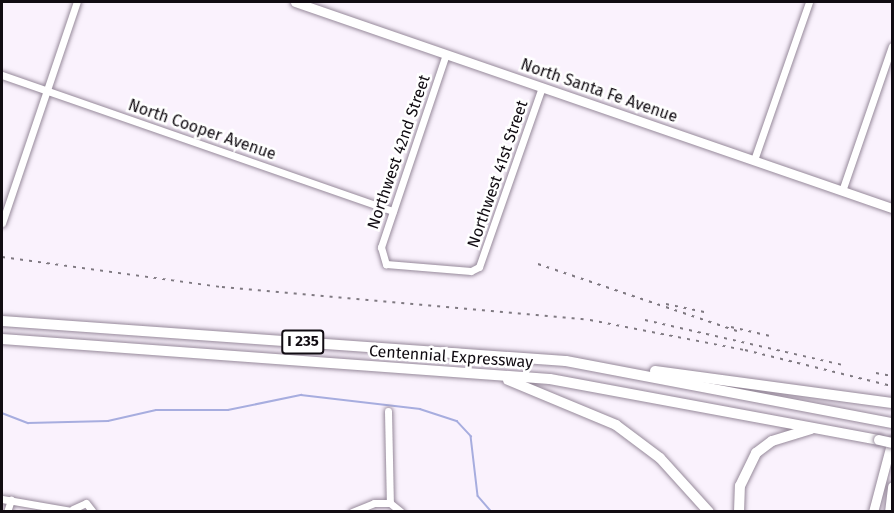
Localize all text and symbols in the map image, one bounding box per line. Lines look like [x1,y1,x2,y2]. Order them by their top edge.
street label: North Santa Fe Avenue [518,55,680,127]
street label: Northwest 42nd Street [364,72,434,232]
street label: North Cooper Avenue [126,96,278,164]
street label: Northwest 41st Street [464,98,532,250]
road number: I 235 [280,330,326,354]
street label: Centennial Expressway [368,342,534,372]

